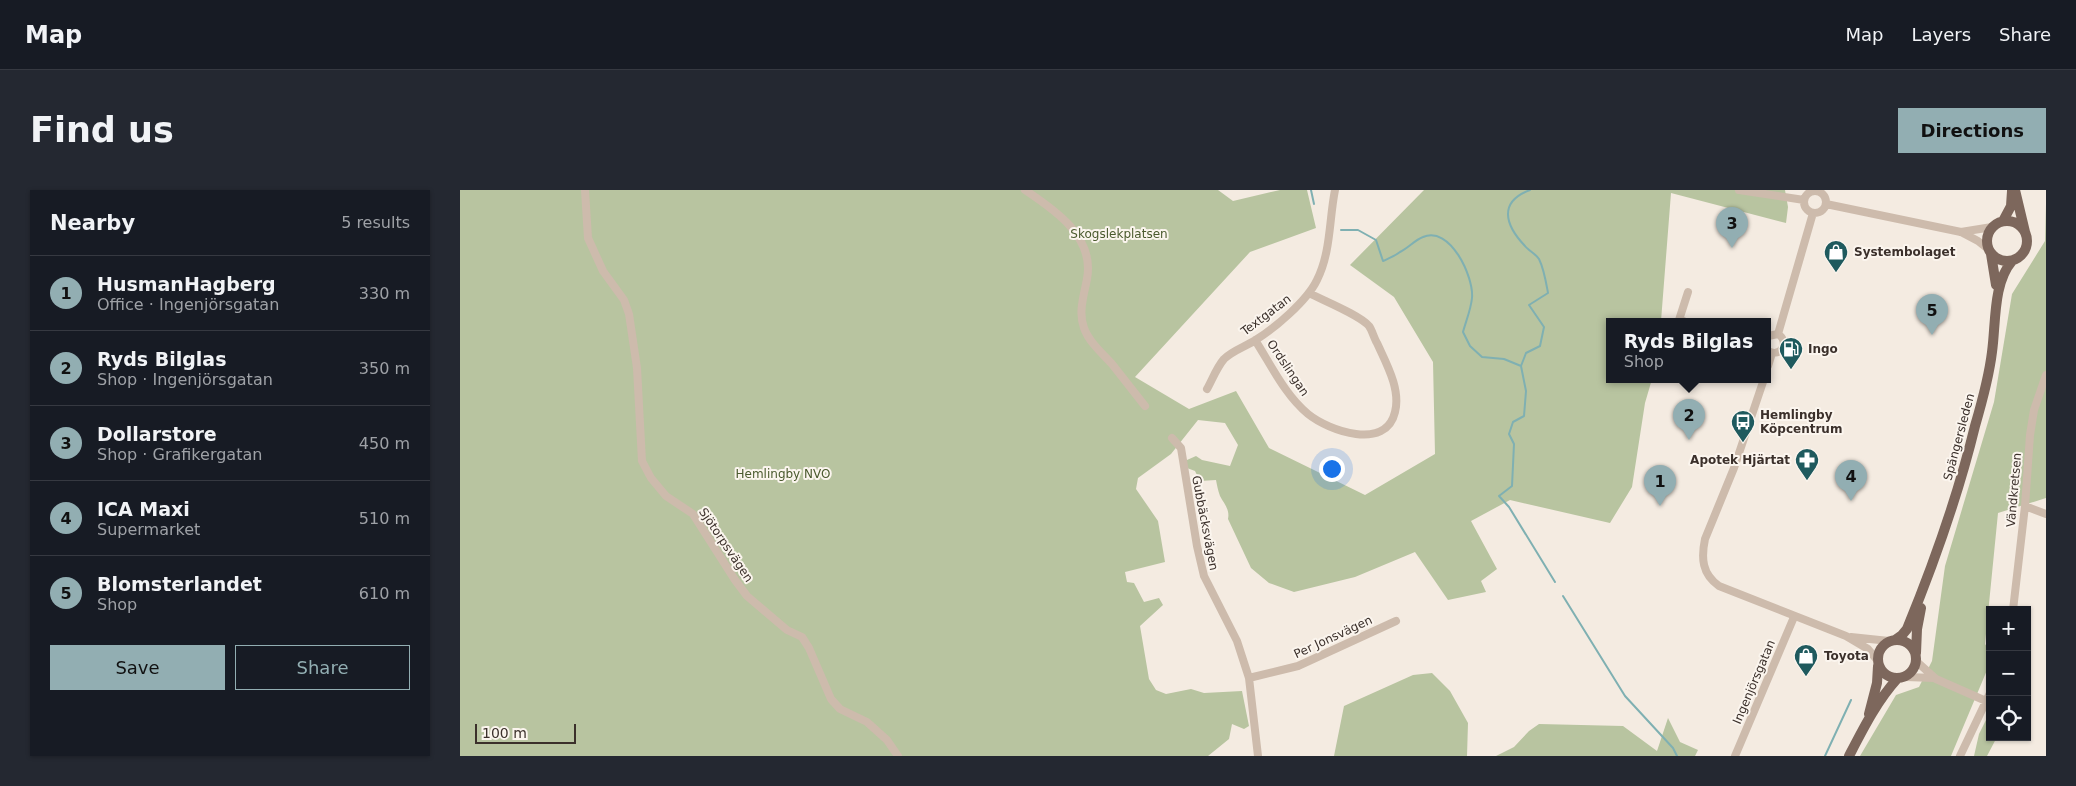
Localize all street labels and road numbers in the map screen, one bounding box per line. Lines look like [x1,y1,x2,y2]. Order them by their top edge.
street label: Textgatan [1237,292,1294,339]
street label: Ordslingan [1264,337,1312,399]
street label: Spängersleden [1941,392,1977,482]
street label: Vändkretsen [2004,452,2024,528]
street label: Gubbäcksvägen [1189,474,1221,572]
street label: Sjötorpsvägen [696,505,756,585]
street label: Per Jonsvägen [1292,613,1374,661]
street label: Ingenjörsgatan [1730,638,1778,726]

